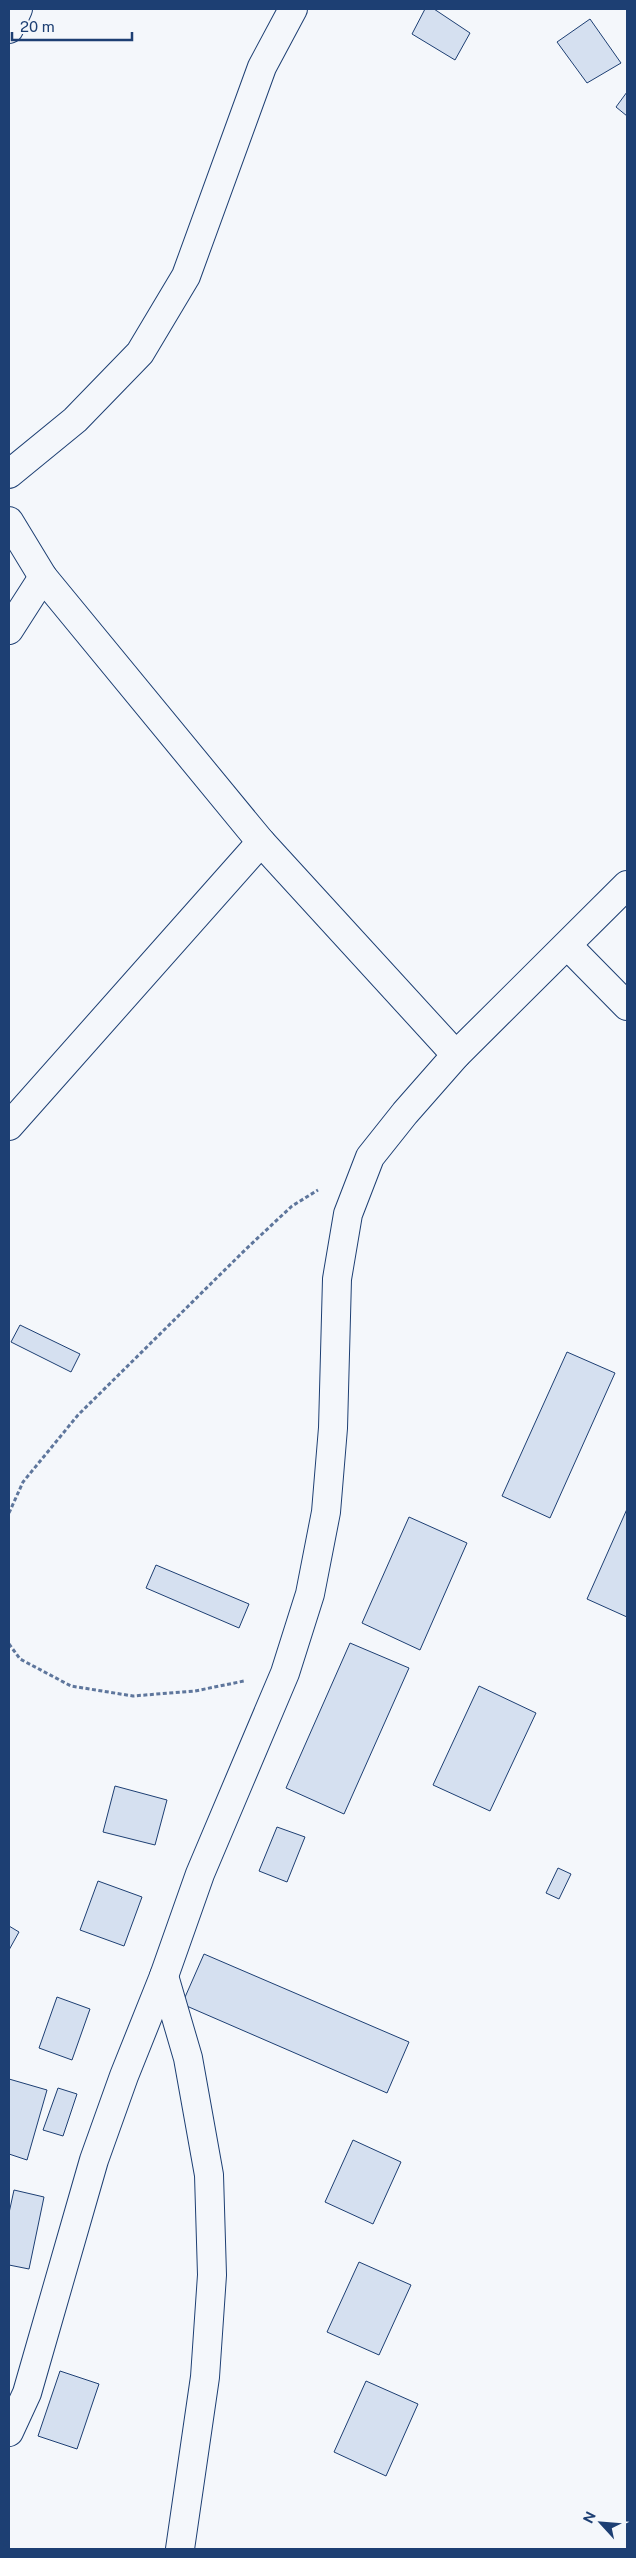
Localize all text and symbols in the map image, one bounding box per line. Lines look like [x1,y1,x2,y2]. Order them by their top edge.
scale bar [12,10,132,42]
text: 20 m [20,18,55,35]
north arrow [576,2498,626,2548]
text: N [580,2509,599,2526]

